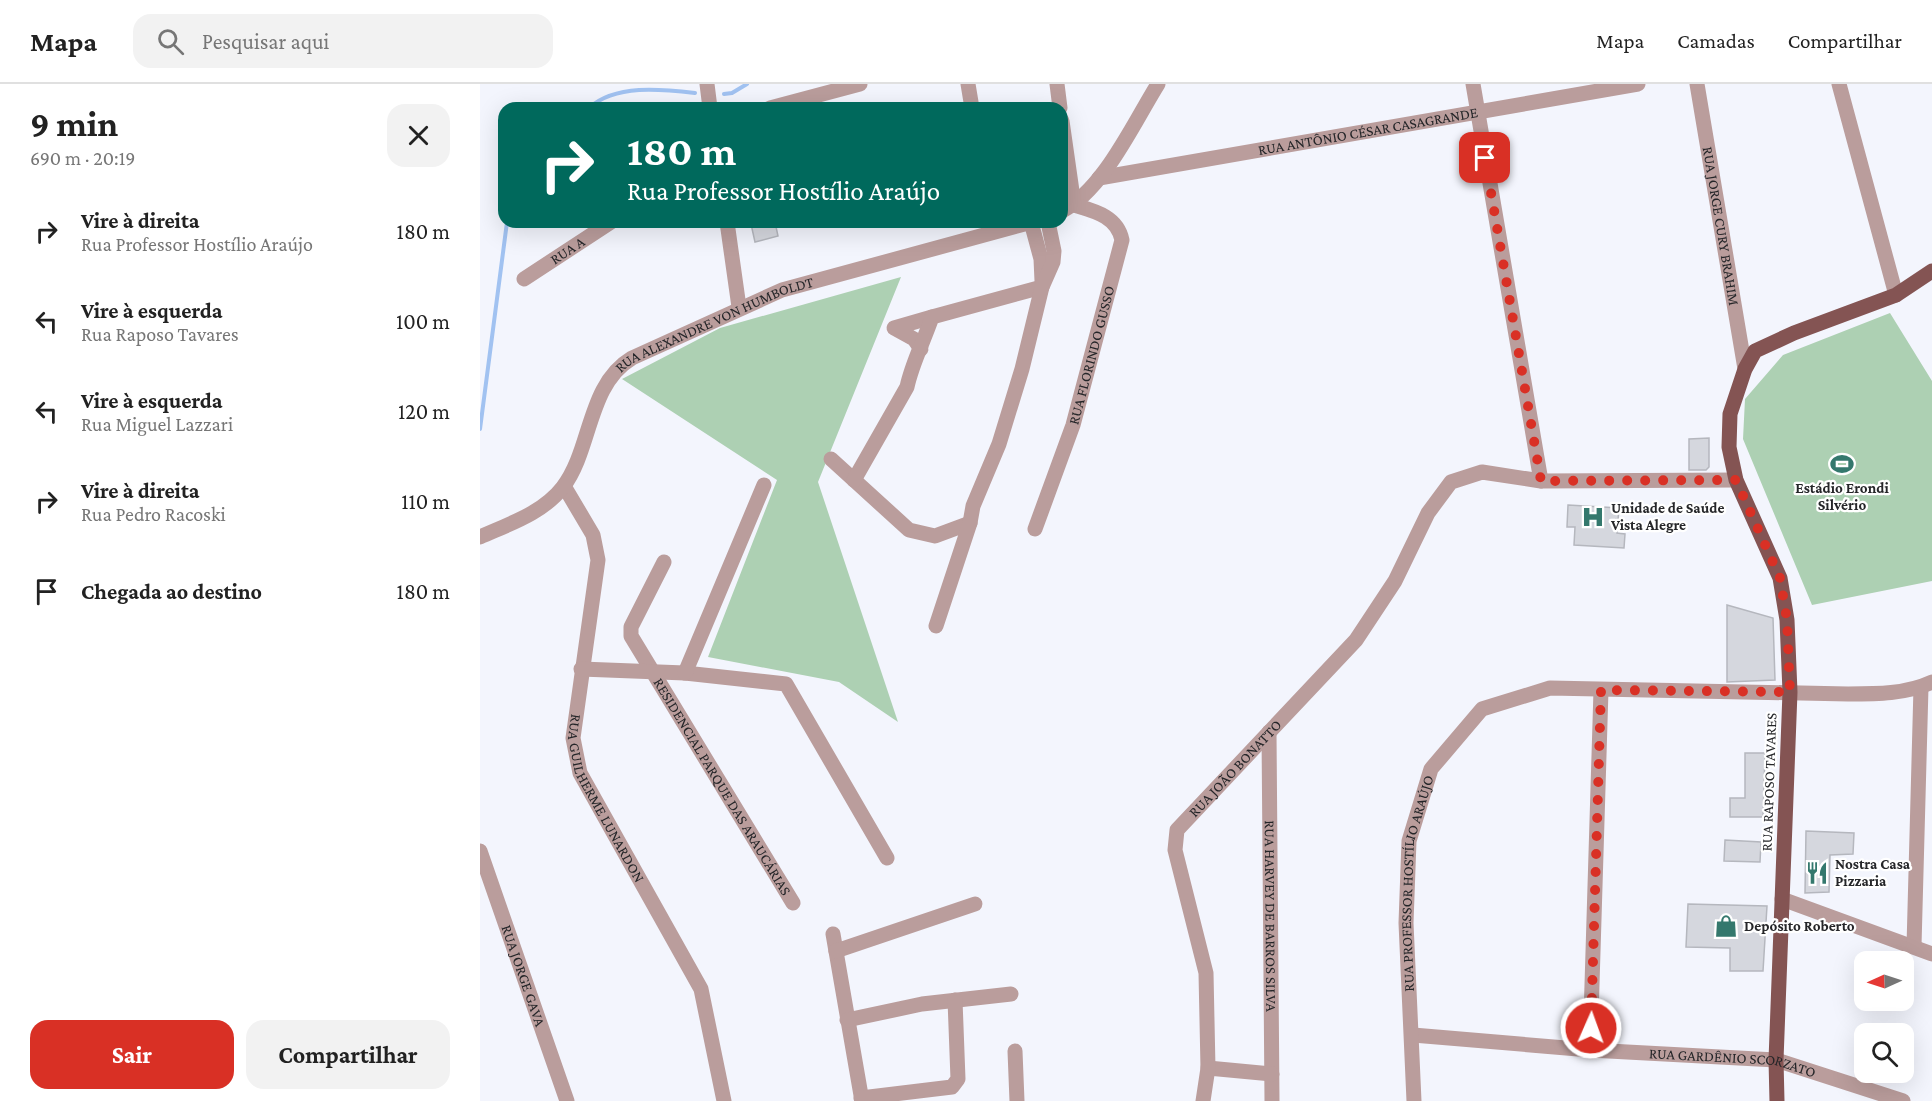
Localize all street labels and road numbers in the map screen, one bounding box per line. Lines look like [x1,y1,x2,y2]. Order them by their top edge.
street label: RUA ANTÔNIO CÉSAR CASAGRANDE [1257,104,1479,158]
street label: RUA JORGE CURY BRAHIM [1700,145,1742,307]
street label: RUA A [547,233,588,267]
street label: RUA ALEXANDRE VON HUMBOLDT [612,274,815,375]
street label: RUA FLORINDO GUSSO [1065,284,1118,426]
street label: RESIDENCIAL PARQUE DAS ARAUCÁRIAS [650,675,794,898]
street label: RUA RAPOSO TAVARES [1759,712,1779,852]
street label: RUA GUILHERME LUNARDON [565,713,648,885]
street label: RUA JOÃO BONATTO [1186,717,1284,820]
street label: RUA PROFESSOR HOSTÍLIO ARAÚJO [1398,773,1437,992]
street label: RUA HARVEY DE BARROS SILVA [1262,820,1279,1012]
street label: RUA JORGE GAVA [498,923,549,1029]
street label: RUA GARDÊNIO SCORZATO [1648,1045,1818,1080]

